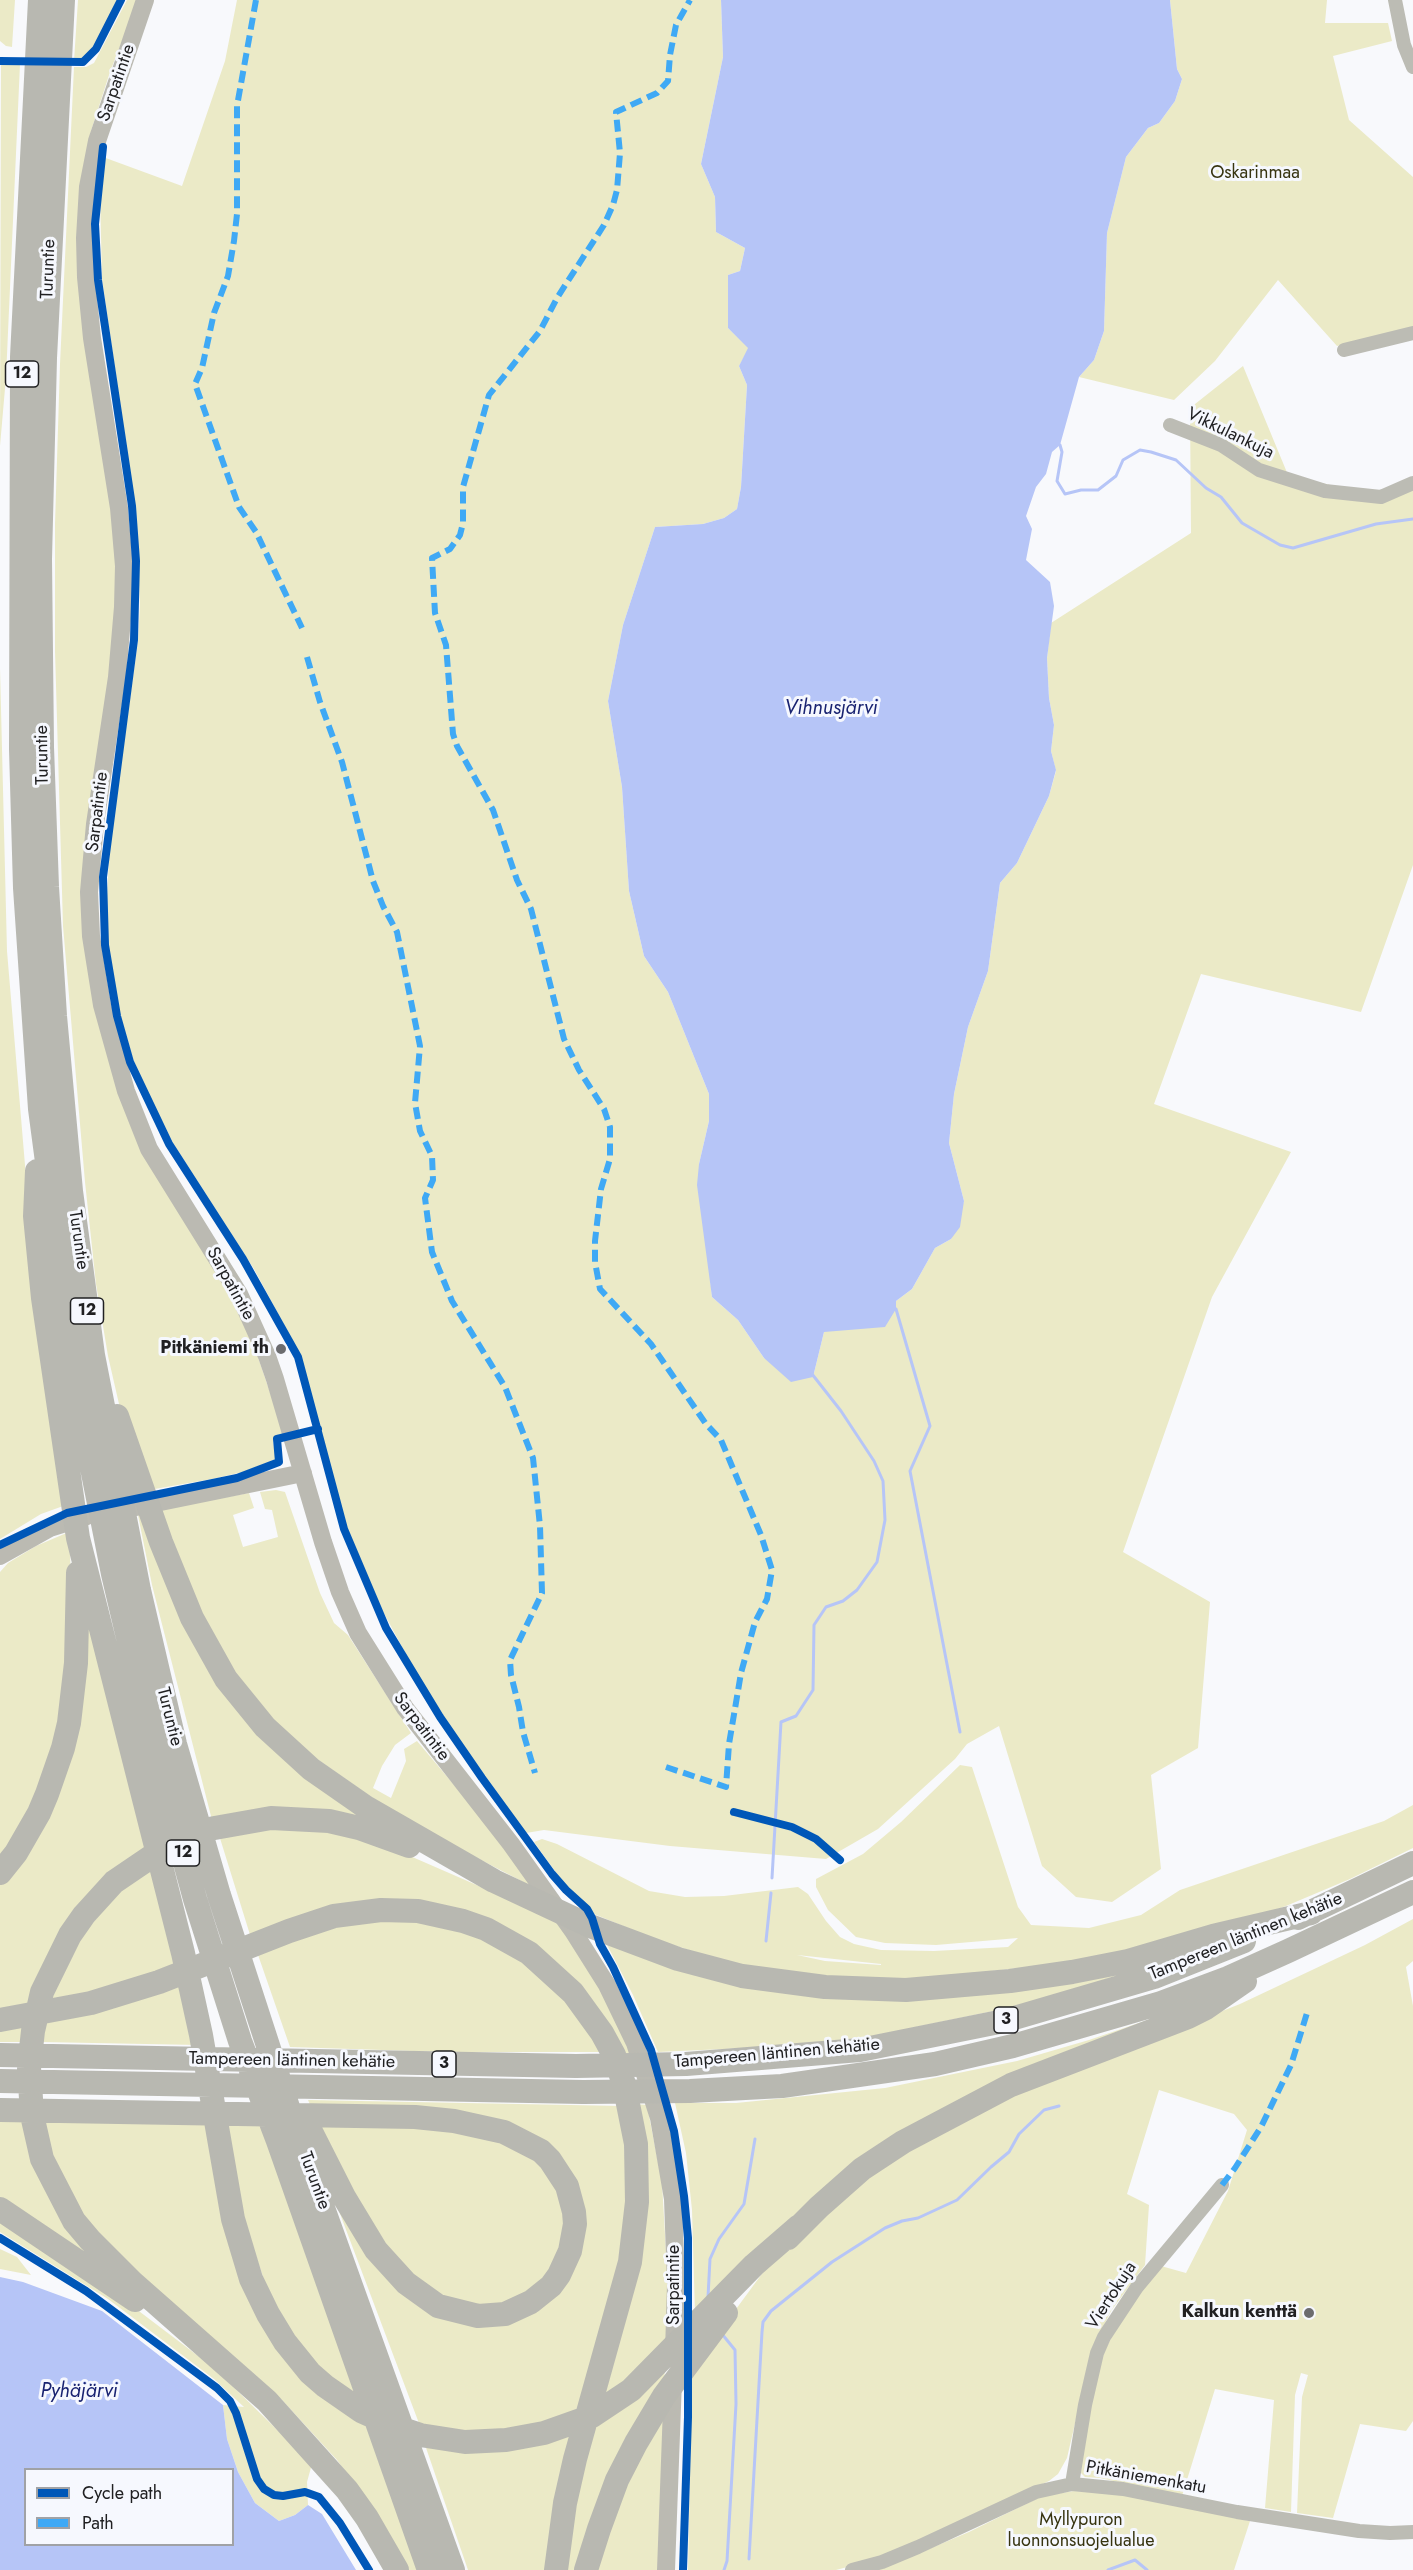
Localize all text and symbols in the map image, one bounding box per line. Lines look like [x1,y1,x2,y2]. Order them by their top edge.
street label: Sarpatintie [94,42,140,124]
park label: Oskarinmaa [1210,163,1300,185]
street label: Turuntie [37,239,61,299]
road number: 12 [5,361,38,387]
street label: Vikkulankuja [1183,404,1277,464]
water label: Vihnusjärvi [785,697,877,721]
street label: Turuntie [32,725,54,785]
street label: Sarpatintie [82,771,114,853]
street label: Turuntie [63,1209,93,1271]
street label: Sarpatintie [201,1244,259,1324]
road number: 12 [70,1298,104,1324]
place label: Pitkäniemi th [160,1338,269,1360]
marker: Pitkäniemi th [274,1342,288,1356]
street label: Turuntie [151,1685,187,1749]
street label: Sarpatintie [388,1688,454,1766]
road number: 12 [166,1840,200,1866]
street label: Tampereen läntinen kehätie [1146,1888,1346,1986]
road number: 3 [994,2007,1018,2033]
street label: Tampereen läntinen kehätie [673,2034,881,2074]
street label: Tampereen läntinen kehätie [189,2048,395,2074]
road number: 3 [432,2051,456,2077]
street label: Turuntie [294,2149,334,2213]
street label: Sarpatintie [664,2245,686,2325]
street label: Viertokuja [1082,2258,1142,2334]
place label: Kalkun kenttä [1182,2302,1297,2324]
marker: Kalkun kenttä [1302,2306,1316,2320]
water label: Pyhäjärvi [40,2380,118,2404]
street label: Pitkäniemenkatu [1084,2457,1208,2499]
legend [24,2468,234,2546]
text: Cycle path [82,2480,162,2506]
text: Path [82,2510,114,2536]
park label: Myllypuron luonnonsuojelualue [1007,2510,1155,2552]

